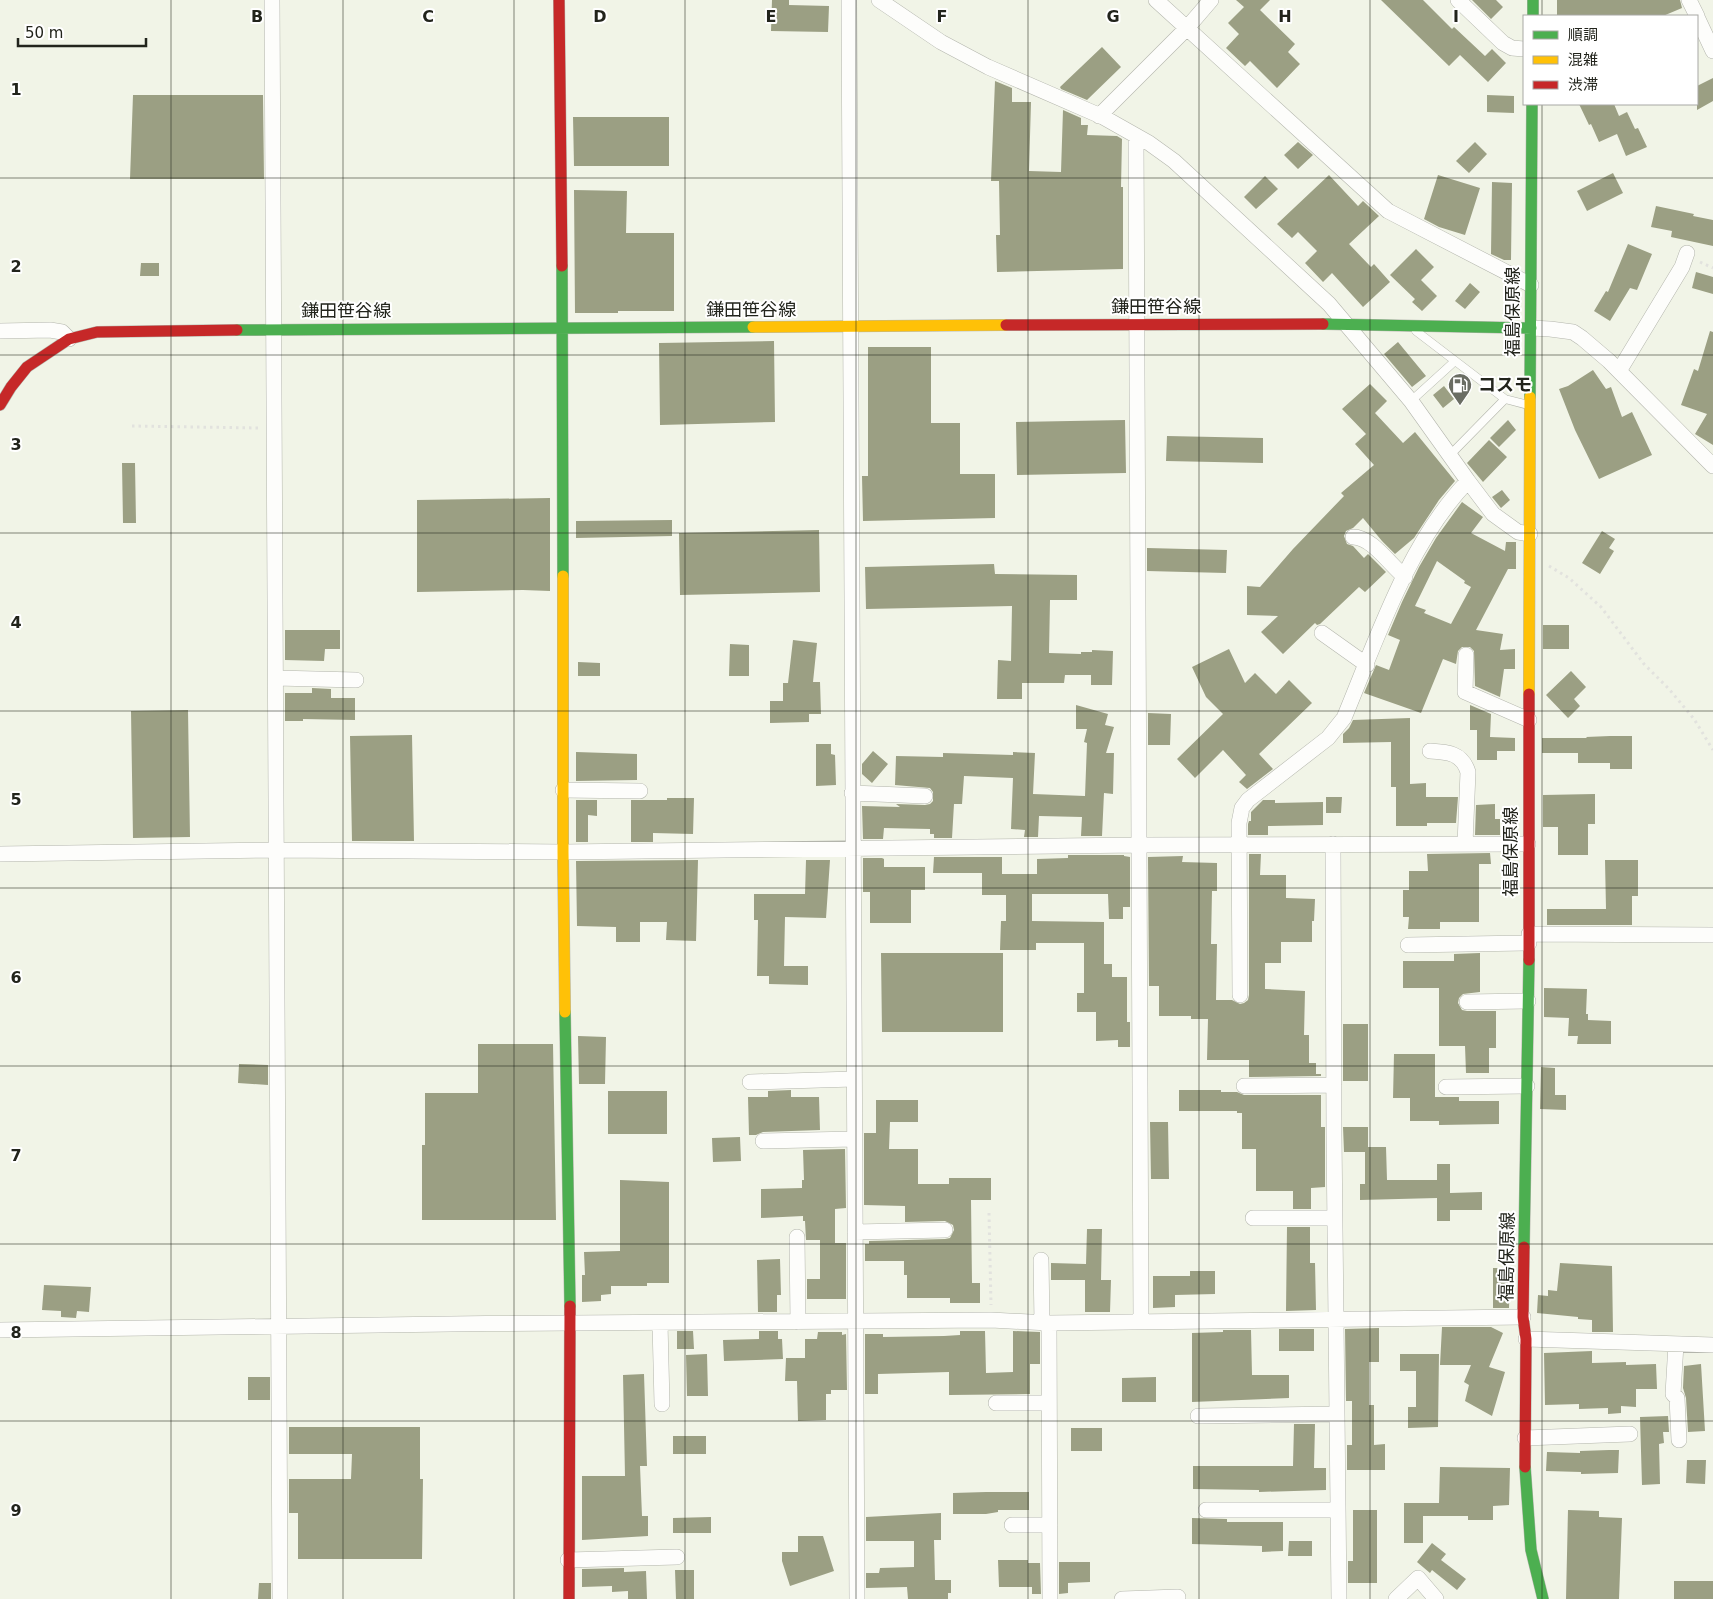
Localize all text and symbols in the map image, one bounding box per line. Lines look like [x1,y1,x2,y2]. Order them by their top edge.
text: B [251,7,263,26]
text: C [422,7,434,26]
text: D [593,7,607,26]
text: E [766,7,776,26]
text: F [937,7,947,26]
text: G [1106,7,1120,26]
text: H [1278,7,1292,26]
text: I [1453,7,1459,26]
scale bar [18,15,145,47]
legend [1523,15,1698,105]
text: 50 m [25,24,63,42]
text: 順調 [1568,26,1598,44]
text: 混雑 [1568,51,1598,69]
text: 渋滞 [1568,76,1598,94]
text: 1 [10,80,22,99]
text: 2 [10,257,22,276]
street label: 福島保原線 [1502,267,1523,357]
street label: 鎌田笹谷線 [1111,296,1201,317]
street label: 鎌田笹谷線 [706,299,796,320]
street label: 鎌田笹谷線 [301,300,391,321]
fuel station icon: コスモ [1447,372,1473,406]
place label: コスモ [1478,374,1532,395]
text: 3 [10,435,22,454]
text: 4 [10,613,22,632]
text: 5 [10,790,22,809]
street label: 福島保原線 [1500,807,1521,897]
text: 6 [10,968,22,987]
text: 7 [10,1146,22,1165]
street label: 福島保原線 [1495,1212,1518,1302]
text: 8 [10,1323,22,1342]
text: 9 [10,1501,22,1520]

